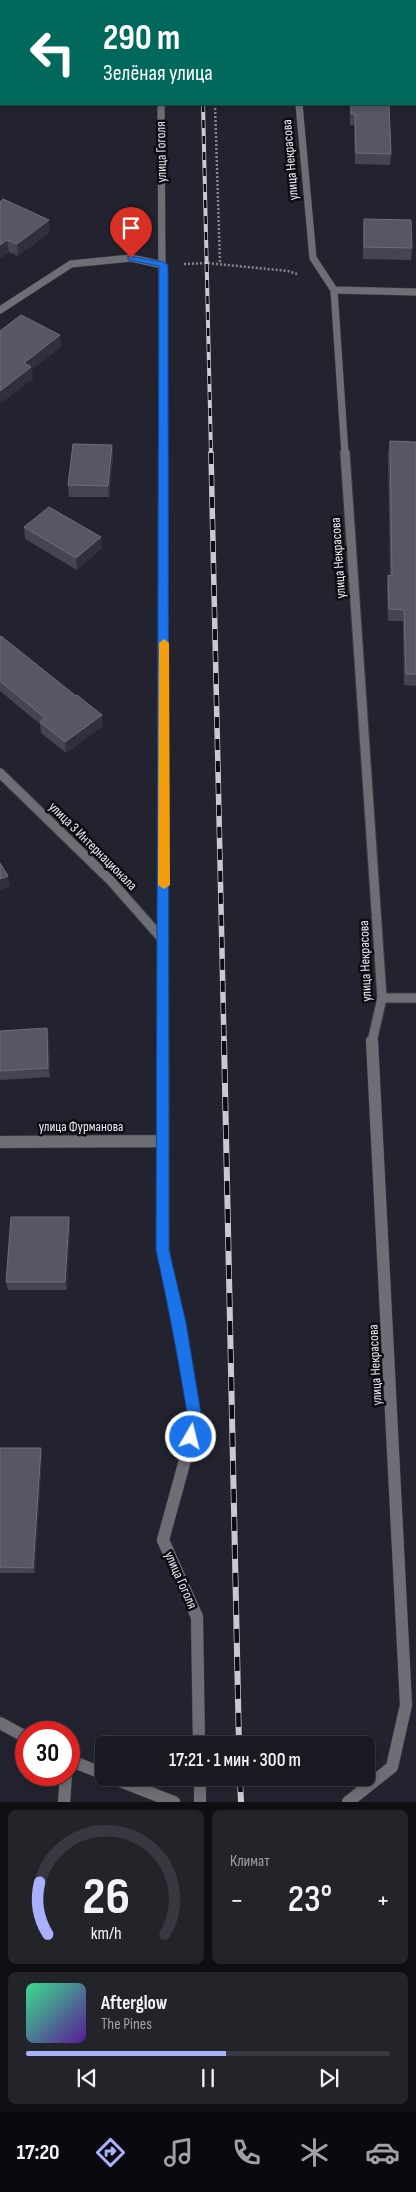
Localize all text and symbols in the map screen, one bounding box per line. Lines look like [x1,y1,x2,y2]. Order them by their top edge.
text: 290 m [103,17,180,60]
icon: left [20,20,85,85]
text: Зелёная улица [103,60,213,87]
street label: улица Некрасова [278,119,302,201]
street label: улица Гоголя [152,121,170,183]
pin [110,207,152,258]
icon: arrive [117,214,145,242]
street label: улица Некрасова [327,517,349,599]
street label: улица 3 Интернационала [45,798,141,894]
street label: улица Некрасова [355,920,375,1002]
street label: улица Фурманова [39,1118,123,1135]
street label: улица Некрасова [364,1324,386,1406]
position arrow [164,1410,216,1462]
street label: улица Гоголя [161,1549,201,1611]
speed limit sign: 30 [15,1721,80,1786]
text: 17:21 · 1 мин · 300 m [169,1749,301,1772]
text: Климат [230,1852,270,1871]
text: 26 [82,1866,130,1929]
text: 23° [288,1877,332,1922]
text: − [230,1884,244,1917]
text: + [376,1884,390,1917]
text: km/h [91,1923,121,1944]
text: Afterglow [101,1992,167,2015]
text: The Pines [101,2015,152,2034]
icon: previous [73,2064,101,2092]
icon: pause [194,2064,222,2092]
icon: next [315,2064,343,2092]
icon: directions [93,2135,128,2170]
icon: music [161,2135,196,2170]
icon: phone [229,2135,264,2170]
icon: climate [297,2135,332,2170]
icon: car [365,2135,400,2170]
text: 17:20 [17,2139,60,2166]

